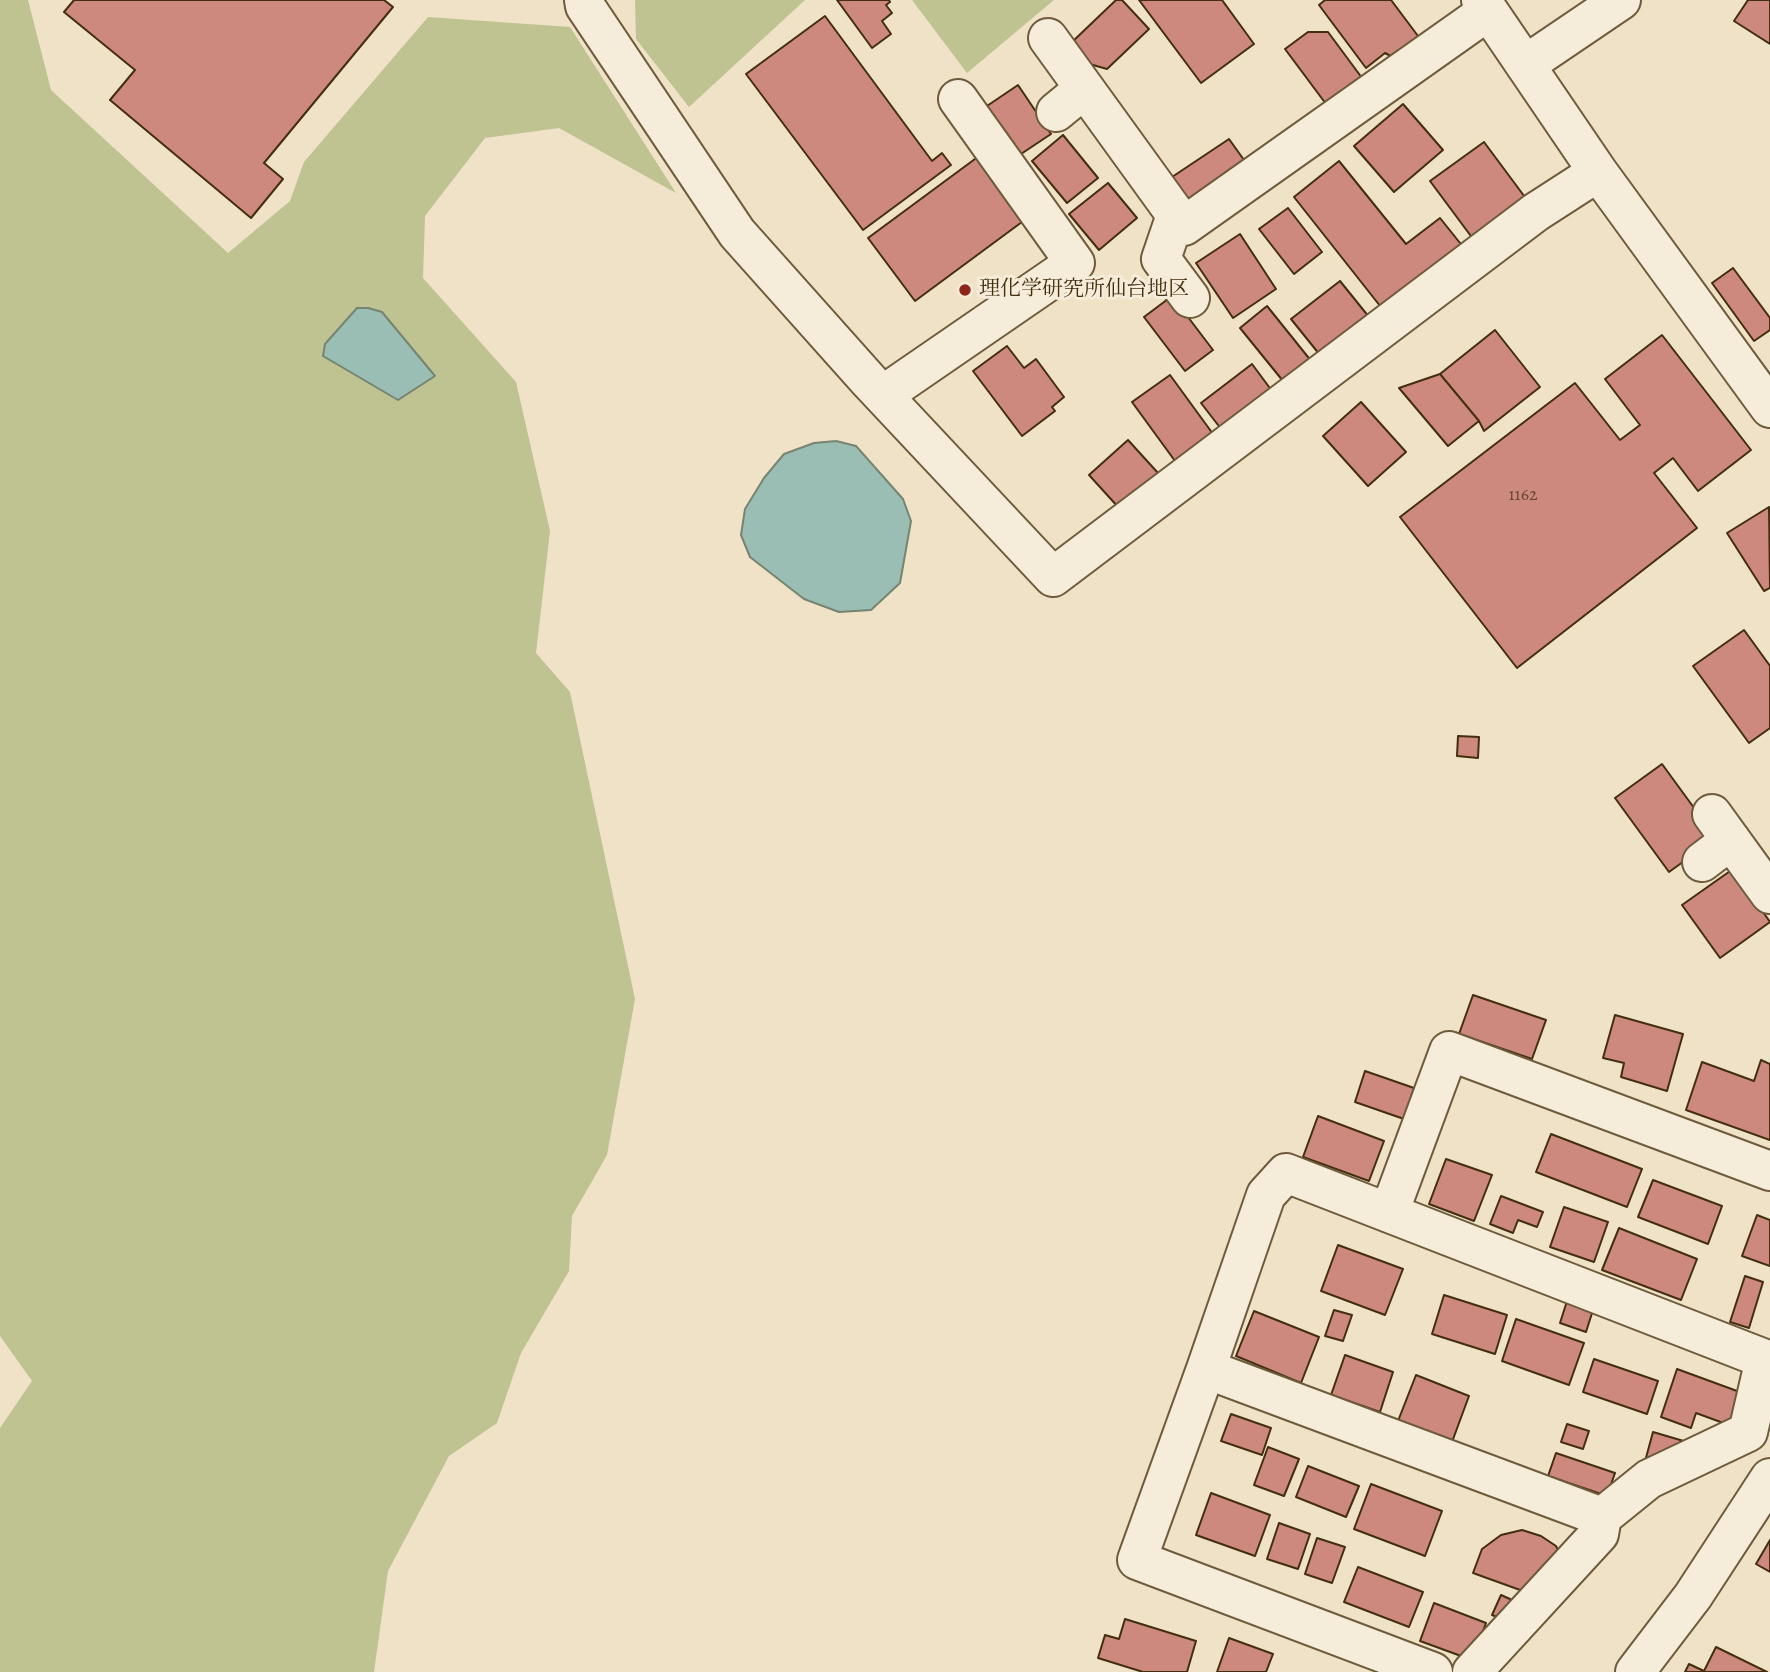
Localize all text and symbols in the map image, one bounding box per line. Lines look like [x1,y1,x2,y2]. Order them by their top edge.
place label: 理化学研究所仙台地区 [979,277,1189,303]
marker: 理化学研究所仙台地区 [957,282,973,298]
house number: 1162 [1508,485,1538,507]

